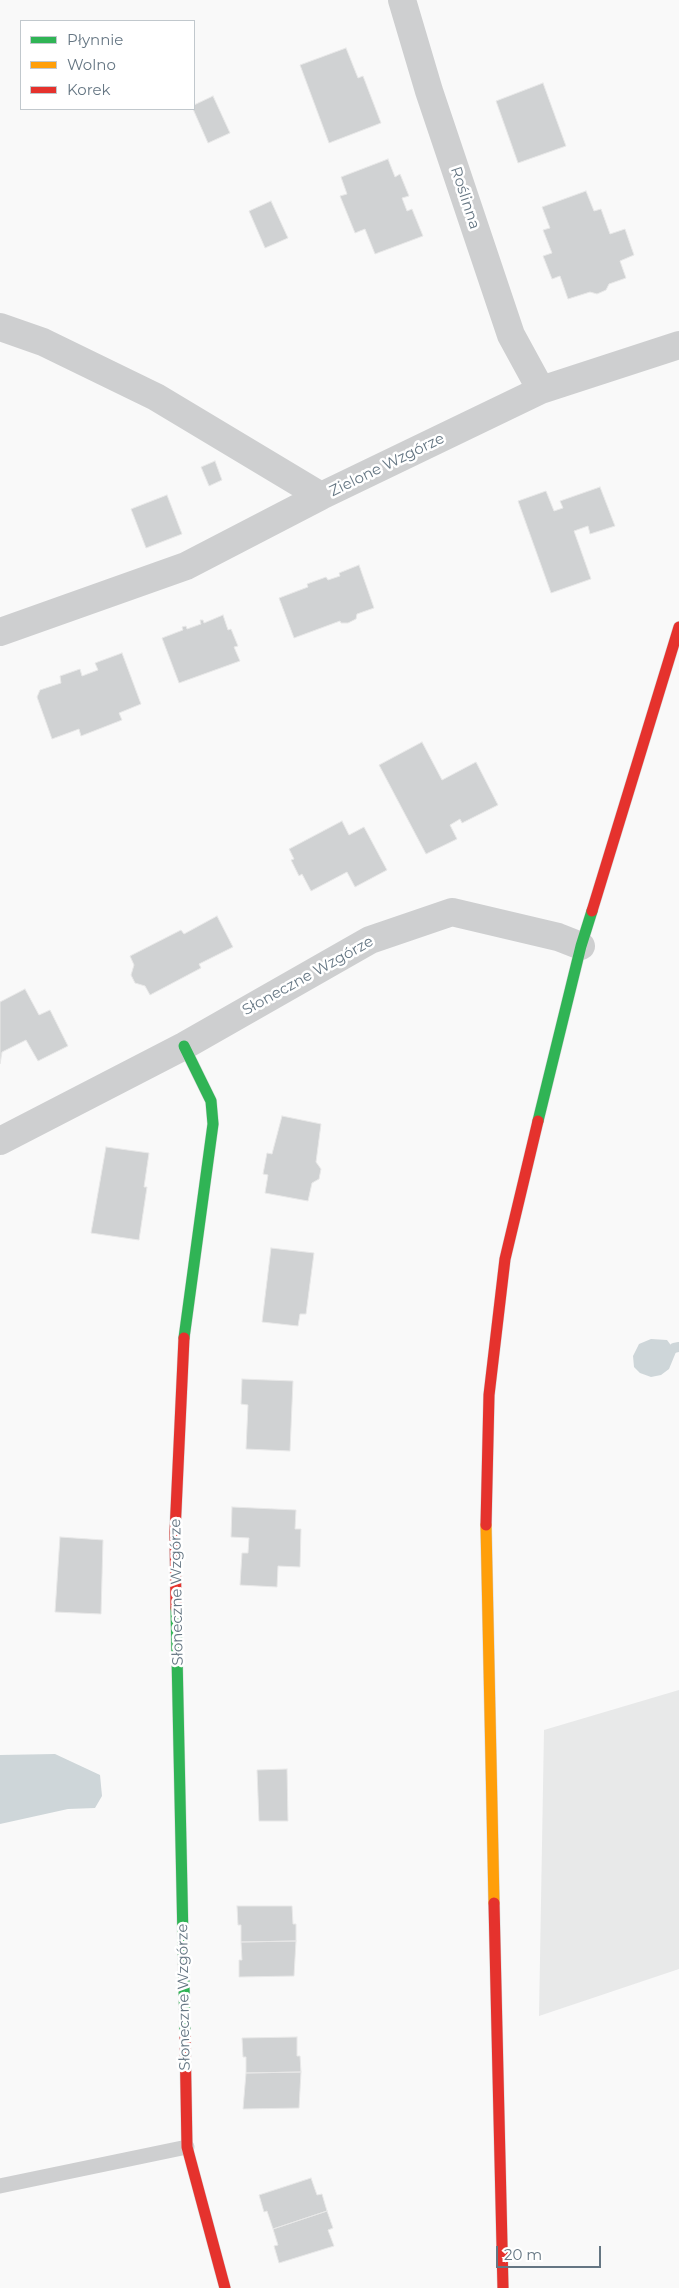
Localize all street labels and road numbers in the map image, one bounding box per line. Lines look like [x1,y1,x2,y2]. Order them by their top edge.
street label: Roślinna [446,164,484,232]
street label: Zielone Wzgórze [327,429,447,501]
street label: Słoneczne Wzgórze [239,932,377,1020]
street label: Słoneczne Wzgórze [167,1518,187,1666]
street label: Słoneczne Wzgórze [174,1923,194,2071]

